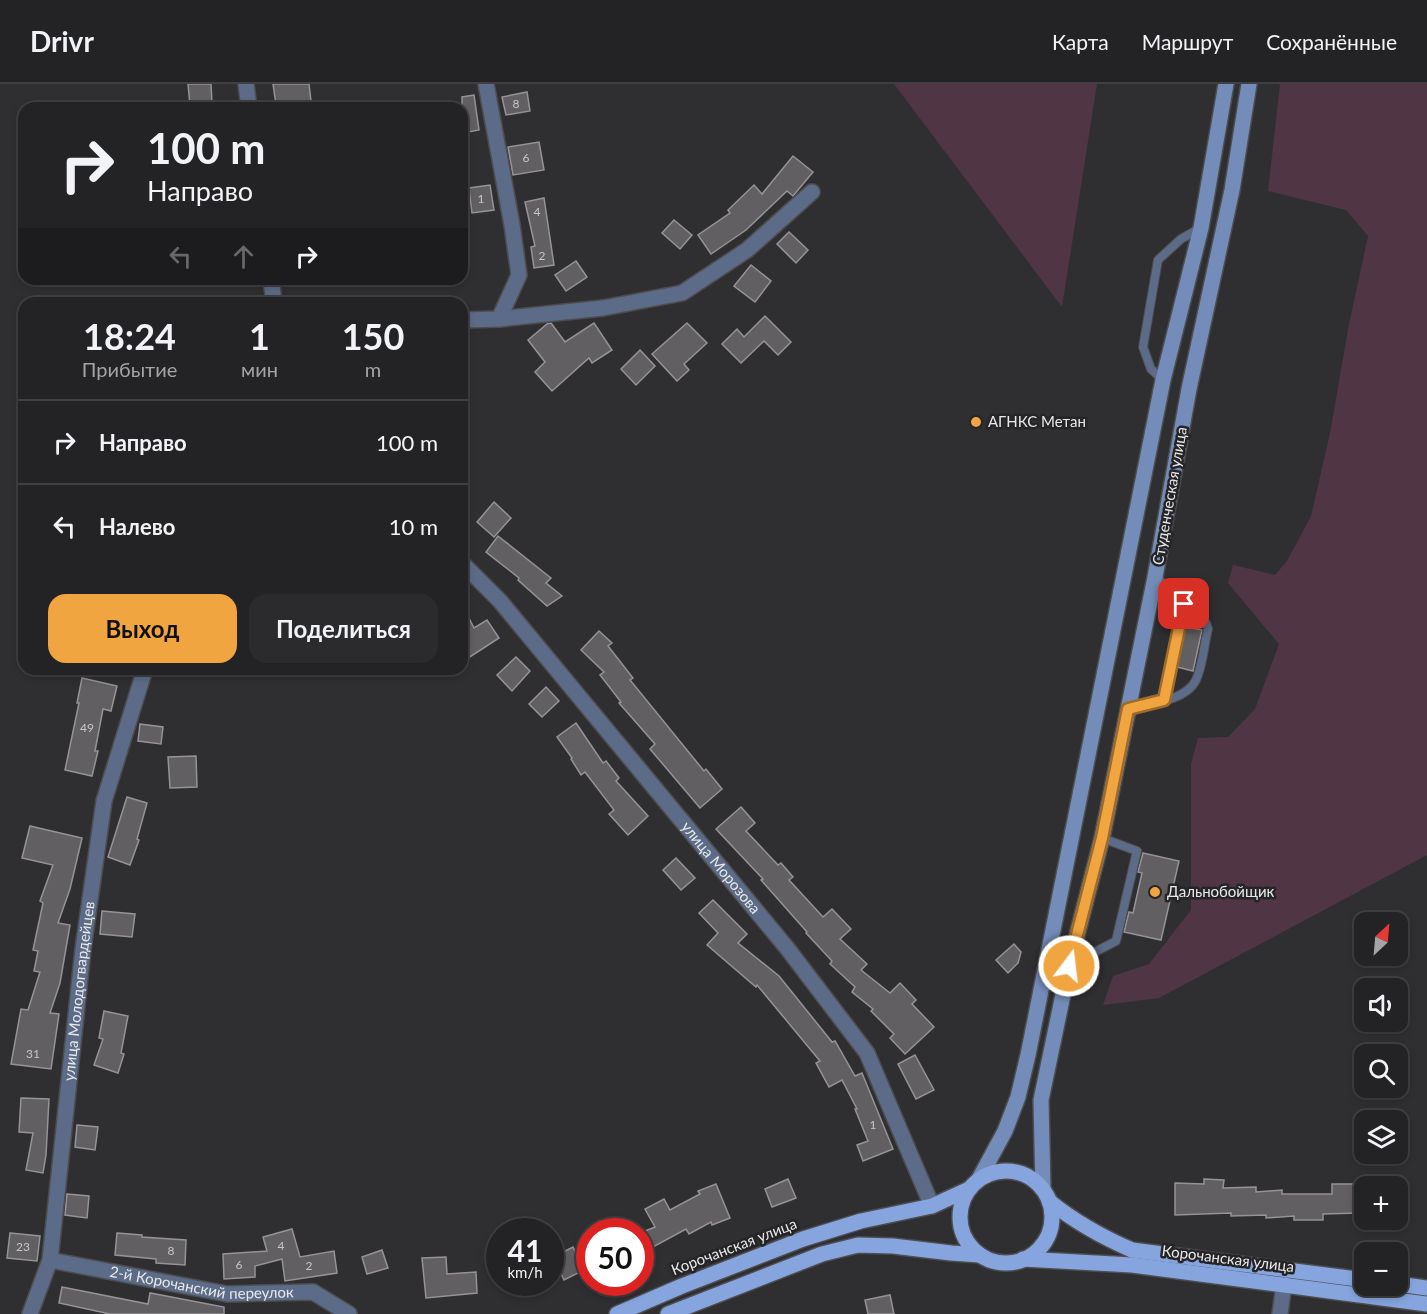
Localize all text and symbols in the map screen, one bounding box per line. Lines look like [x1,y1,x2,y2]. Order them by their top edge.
text: Drivr [30,24,94,58]
text: Карта [1052,29,1109,54]
text: Маршрут [1142,29,1233,54]
text: Сохранённые [1266,29,1397,54]
house number: 8 [513,96,520,111]
text: 100 m [147,123,265,173]
icon: right [48,126,126,204]
house number: 6 [523,150,530,165]
text: Направо [147,174,253,207]
house number: 1 [478,191,485,206]
house number: 4 [534,204,541,219]
icon: left [164,240,197,273]
icon: ahead [227,240,260,273]
icon: right [290,240,323,273]
house number: 2 [539,248,546,263]
text: 18:24 [83,314,176,358]
text: 1 [249,314,270,358]
text: 150 [342,314,404,358]
text: Прибытие [82,357,177,381]
text: мин [241,357,278,381]
text: m [365,357,381,381]
place label: АГНКС Метан [988,412,1086,430]
marker: АГНКС Метан [969,415,983,429]
street label: Студенческая улица [1148,425,1190,566]
icon: right [48,426,81,459]
text: Направо [99,429,187,456]
text: 100 m [376,429,438,456]
icon: left [48,510,81,543]
text: Налево [99,513,175,540]
text: 10 m [389,513,438,540]
pin [1158,578,1209,629]
icon: arrive [1167,587,1200,620]
button: Выход [48,594,237,663]
button: Поделиться [249,594,438,663]
house number: 49 [80,720,94,735]
street label: улица Морозова [678,818,765,917]
place label: Дальнобойщик [1167,882,1275,900]
marker: Дальнобойщик [1148,885,1162,899]
street label: улица Молодогвардейцев [59,900,98,1082]
north arrow [1354,912,1408,966]
map controls [1354,912,1408,1296]
position arrow [1037,934,1101,998]
button: sound [1354,978,1408,1032]
button: search [1354,1044,1408,1098]
house number: 31 [26,1046,40,1061]
button: layers [1354,1110,1408,1164]
house number: 1 [870,1117,877,1132]
button: + [1354,1176,1408,1230]
street label: Корочанская улица [668,1214,799,1278]
speed limit sign: 50 [576,1218,654,1296]
text: 41 [508,1232,542,1268]
house number: 4 [278,1238,285,1253]
house number: 23 [16,1239,30,1254]
street label: Корочанская улица [1161,1241,1295,1275]
button: − [1354,1242,1408,1296]
house number: 8 [168,1243,175,1258]
house number: 6 [236,1257,243,1272]
house number: 2 [306,1258,313,1273]
street label: 2-й Корочанский переулок [108,1262,294,1302]
text: km/h [507,1263,543,1281]

